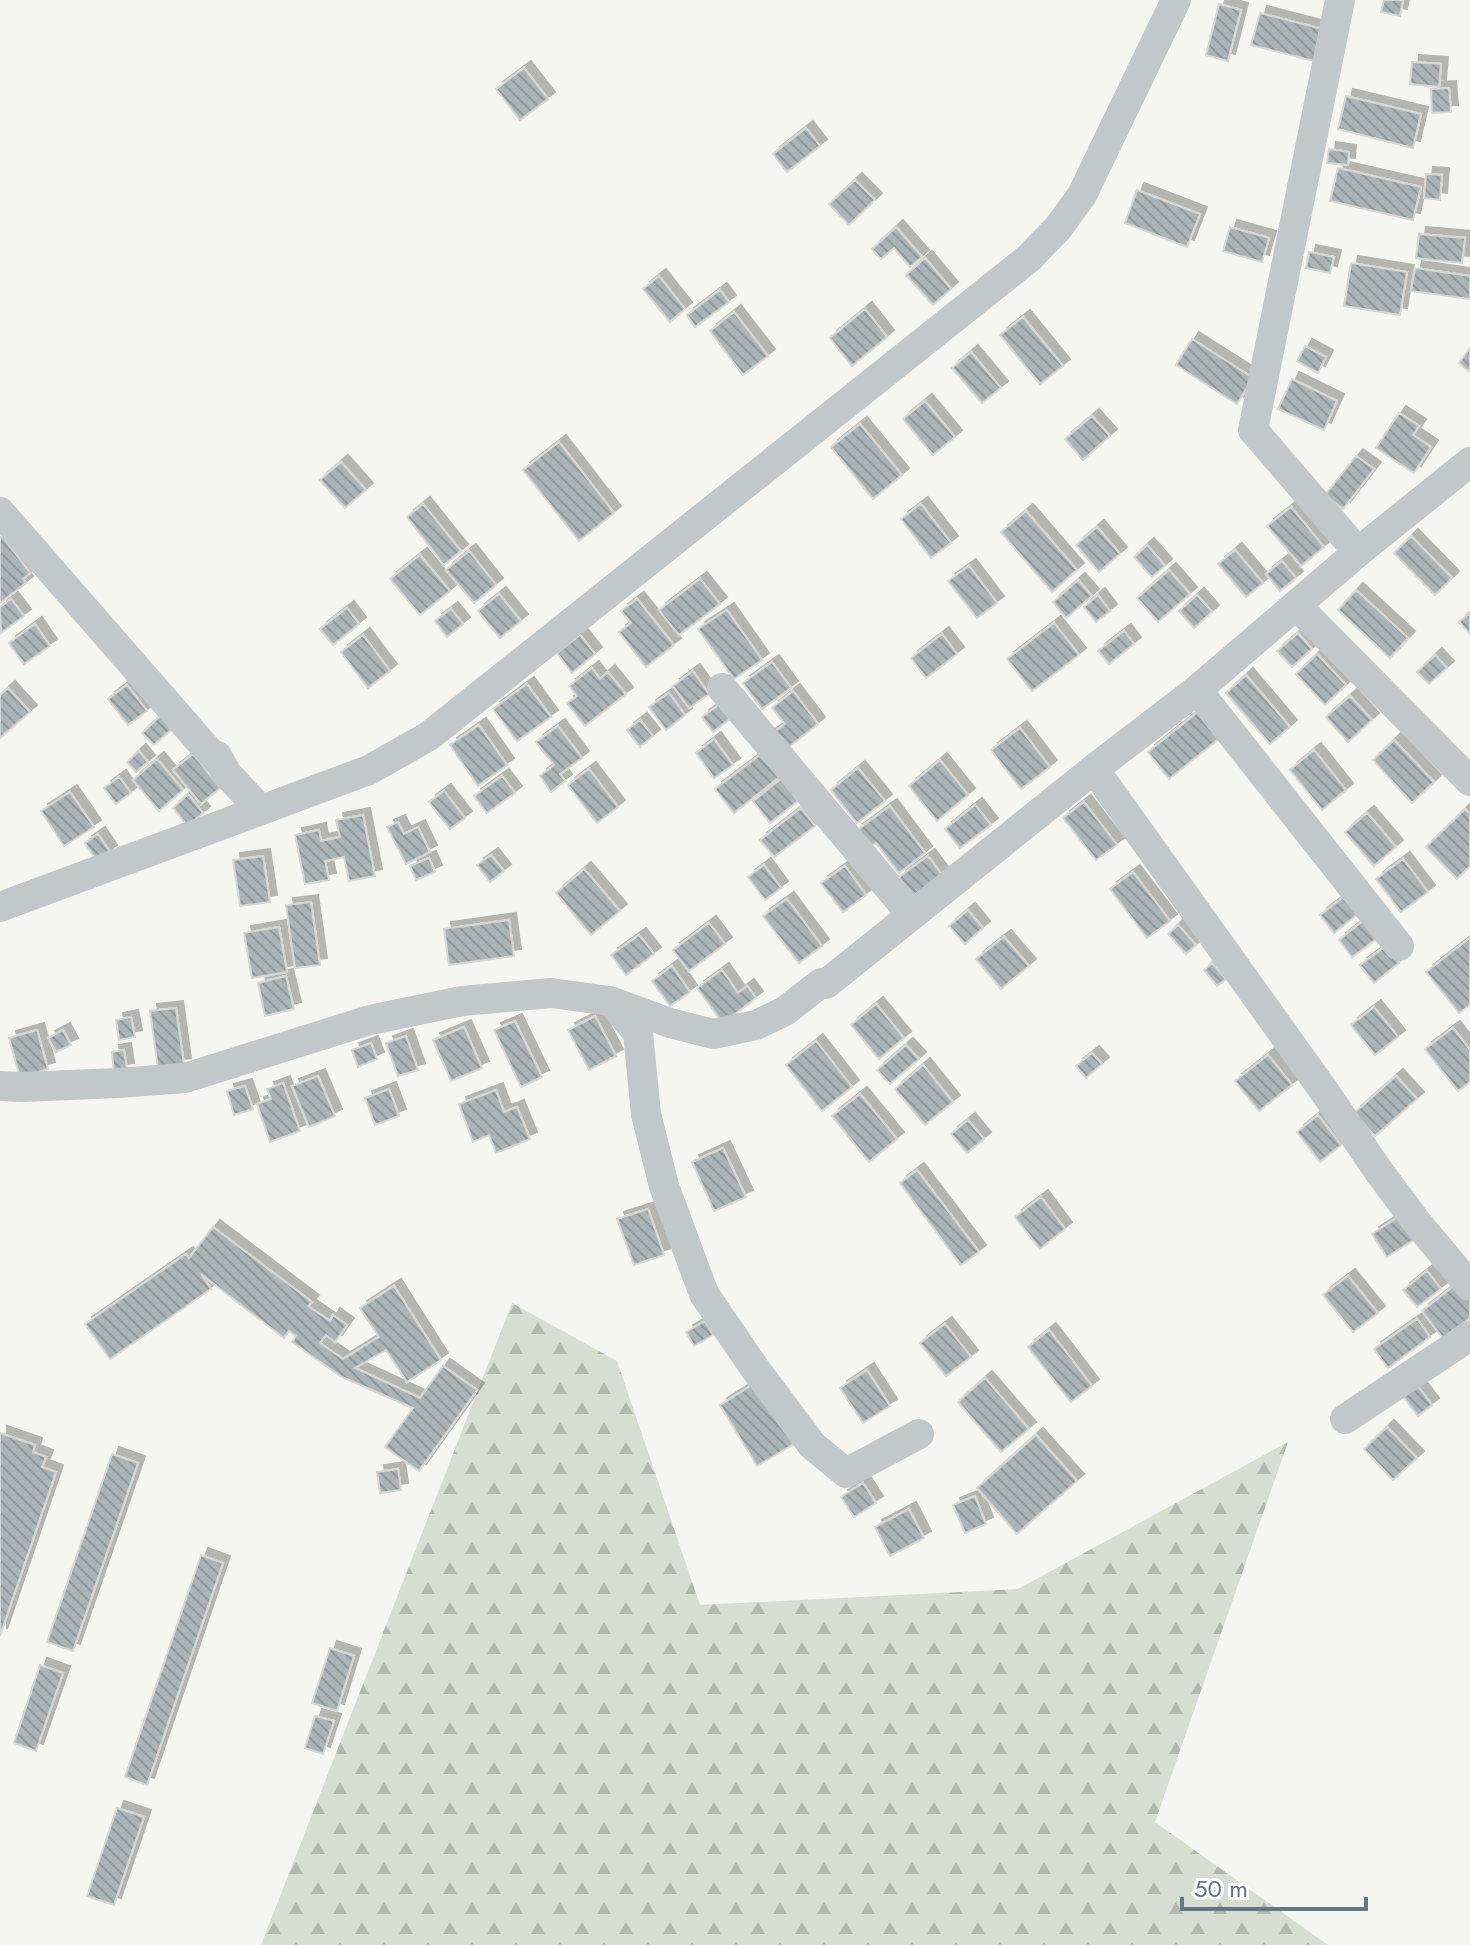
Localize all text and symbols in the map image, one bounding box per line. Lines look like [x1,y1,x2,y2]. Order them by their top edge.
scale bar [1182,1861,1366,1911]
text: 50 m [1194,1871,1248,1906]

